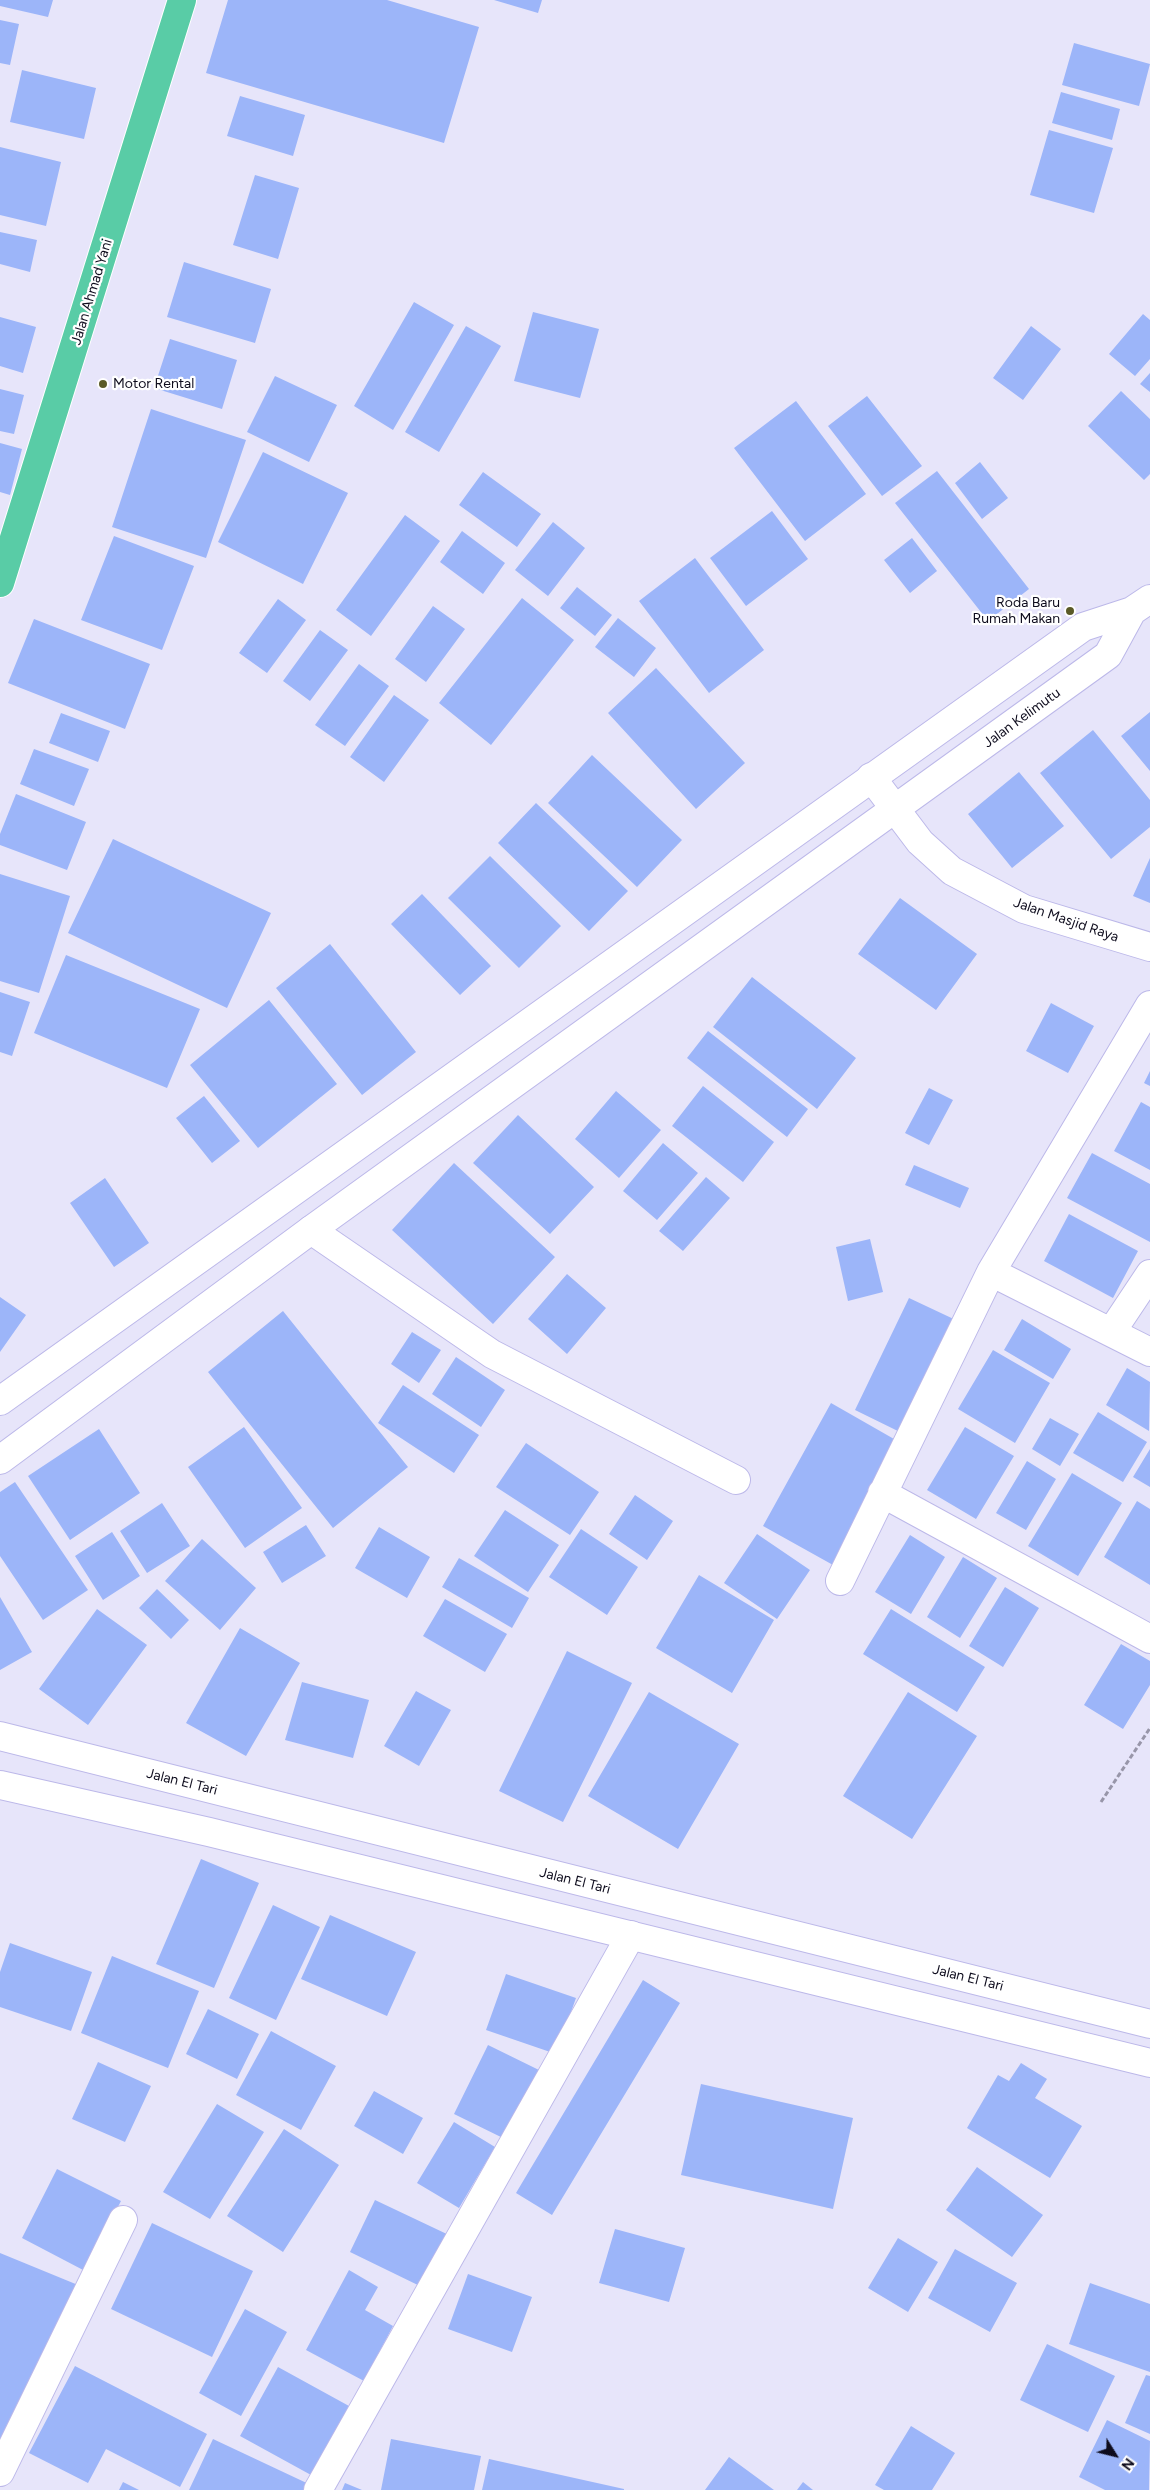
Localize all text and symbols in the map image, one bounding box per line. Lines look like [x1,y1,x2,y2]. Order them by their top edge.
street label: Jalan Ahmad Yani [68,237,116,347]
place label: Motor Rental [113,376,194,392]
marker: Motor Rental [97,378,109,390]
place label: Roda Baru Rumah Makan [973,595,1060,628]
marker: Roda Baru Rumah Makan [1064,605,1076,617]
street label: Jalan Kelimutu [980,684,1064,752]
street label: Jalan Masjid Raya [1011,894,1121,946]
street label: Jalan El Tari [145,1765,219,1799]
street label: Jalan El Tari [538,1864,612,1898]
street label: Jalan El Tari [931,1961,1005,1995]
north arrow [1090,2430,1140,2480]
text: N [1117,2455,1138,2473]

